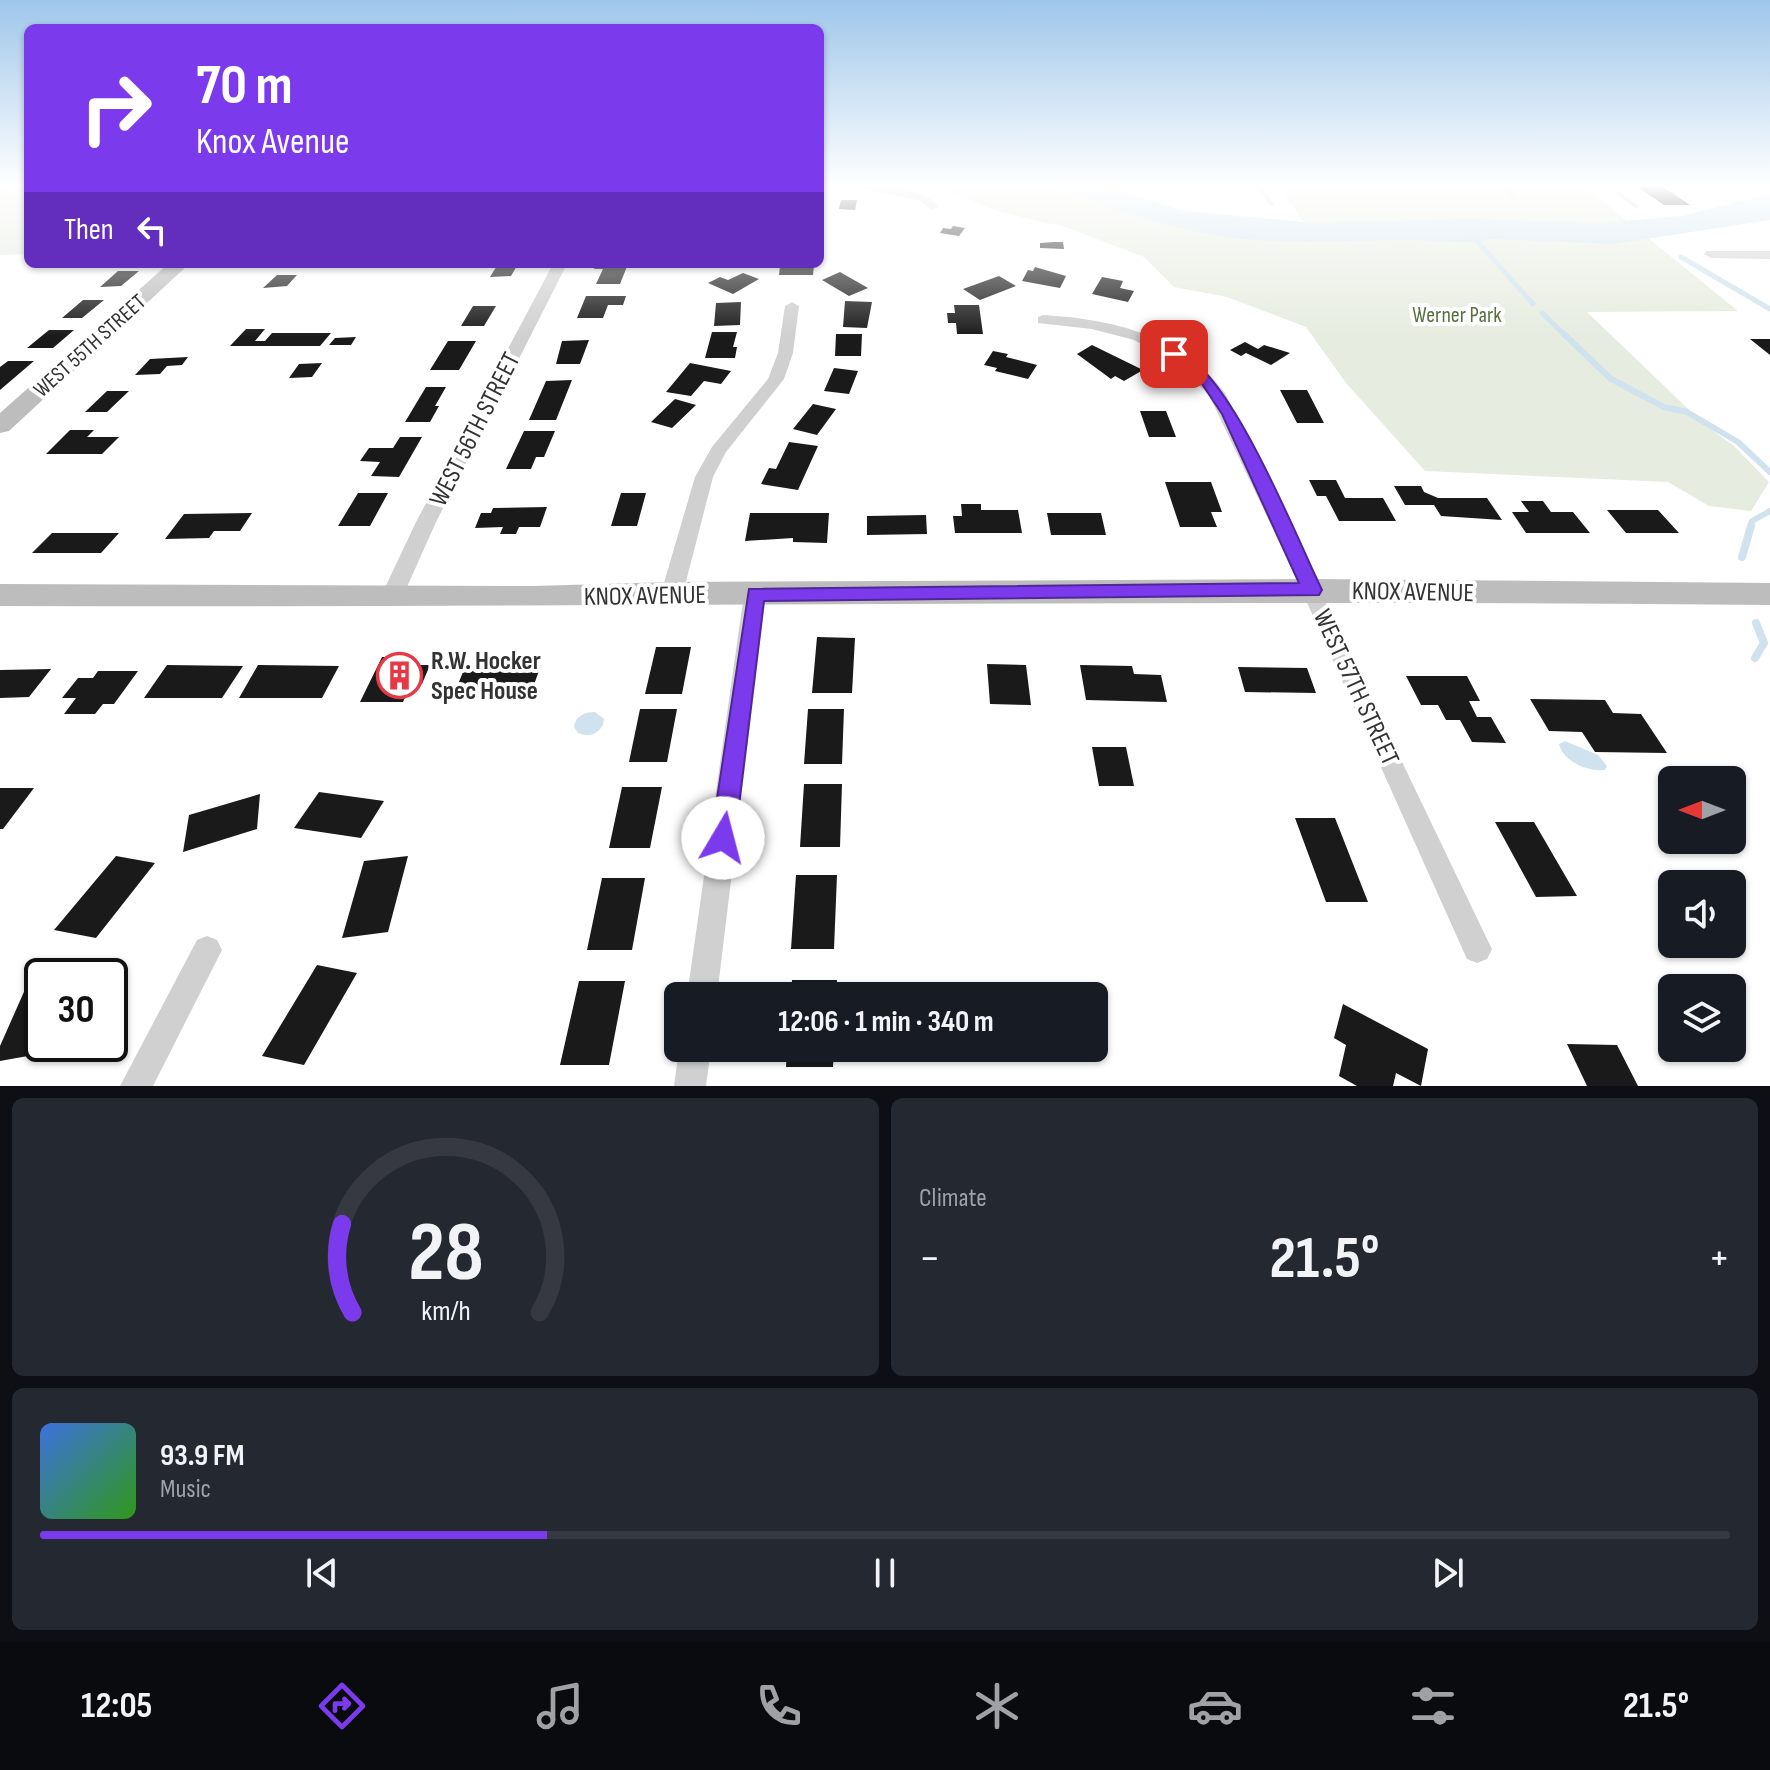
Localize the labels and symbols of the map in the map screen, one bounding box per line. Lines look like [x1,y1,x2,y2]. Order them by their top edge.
street label: WEST 55TH STREET [28,289,152,404]
park label: Werner Park [1412,302,1502,329]
pin [1140,320,1208,388]
street label: WEST 56TH STREET [423,348,527,512]
street label: KNOX AVENUE [1352,576,1474,609]
street label: KNOX AVENUE [584,580,706,613]
street label: WEST 57TH STREET [1306,605,1405,770]
place label: R.W. Hocker Spec House [431,646,541,707]
building icon: R.W. Hocker Spec House [376,651,424,699]
north arrow [1658,766,1746,854]
position arrow [681,796,765,880]
speed limit sign: 30 [24,958,128,1062]

